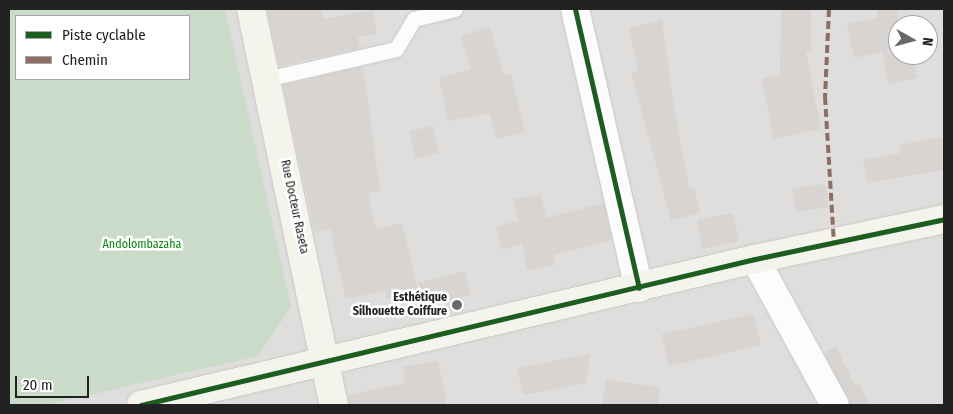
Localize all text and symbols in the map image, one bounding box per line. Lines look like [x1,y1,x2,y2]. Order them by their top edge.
legend [15,15,190,80]
north arrow [888,15,938,65]
text: Piste cyclable [62,26,146,44]
text: N [918,37,936,47]
text: Chemin [62,51,108,69]
street label: Rue Docteur Raseta [277,159,311,255]
park label: Andolombazaha [103,238,181,252]
place label: Esthétique Silhouette Coiffure [353,291,447,319]
marker: Esthétique Silhouette Coiffure [451,299,463,311]
scale bar [18,366,91,398]
text: 20 m [23,376,53,394]

